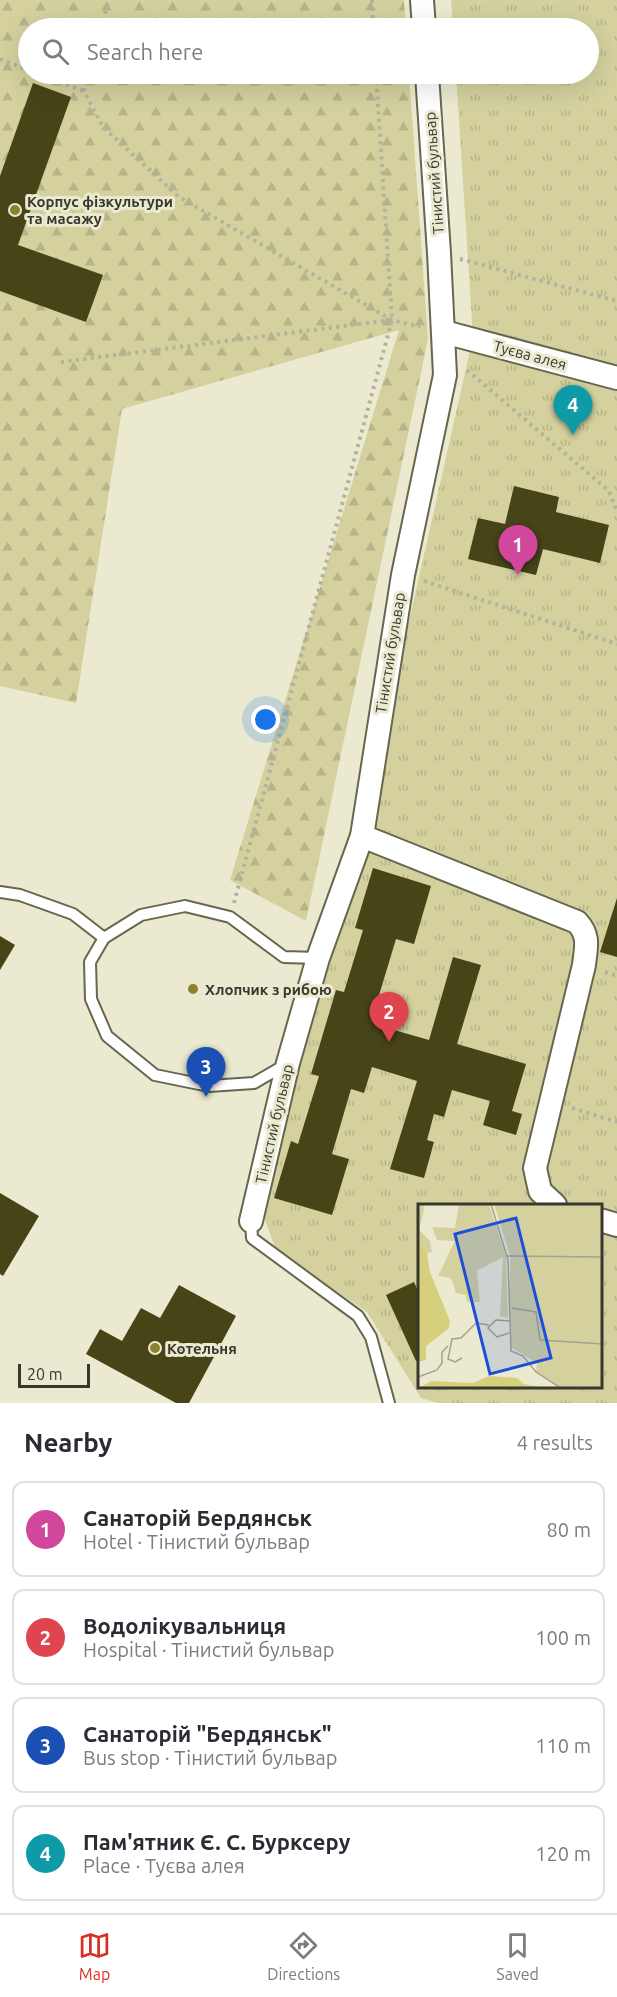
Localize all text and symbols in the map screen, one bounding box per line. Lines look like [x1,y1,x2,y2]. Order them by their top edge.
search box [18,18,599,84]
icon: search [39,35,72,68]
text: Search here [87,39,203,64]
street label: Тінистий бульвар [421,111,447,235]
place label: Корпус фізкультури та масажу [27,193,173,227]
marker: Корпус фізкультури та масажу [8,203,22,217]
street label: Туєва алея [492,337,568,373]
pin: 4 [554,386,592,435]
pin: 1 [498,526,538,575]
street label: Тінистий бульвар [372,591,408,715]
your location [251,705,280,734]
place label: Хлопчик з рибою [205,981,332,998]
marker: Хлопчик з рибою [186,982,200,996]
pin: 2 [370,992,408,1042]
pin: 3 [186,1048,226,1097]
street label: Тінистий бульвар [252,1062,296,1186]
inset map [418,1204,602,1388]
place label: Котельня [167,1340,237,1357]
marker: Котельня [148,1341,162,1355]
scale bar [18,1361,90,1388]
text: 20 m [27,1365,63,1383]
text: Nearby [24,1428,112,1457]
text: 4 results [517,1431,593,1454]
text: Санаторій Бердянськ [83,1505,312,1530]
text: 1 [40,1518,51,1541]
text: 80 m [547,1518,591,1541]
text: Hotel · Тінистий бульвар [83,1530,310,1553]
text: Водолікувальниця [83,1613,286,1638]
text: 2 [40,1626,51,1649]
text: 100 m [535,1626,591,1649]
text: Hospital · Тінистий бульвар [83,1638,334,1661]
text: Санаторій "Бердянськ" [83,1721,332,1746]
text: 3 [40,1734,51,1757]
text: 110 m [535,1734,591,1757]
text: Bus stop · Тінистий бульвар [83,1746,338,1769]
text: Пам'ятник Є. С. Бурксеру [83,1829,350,1854]
text: 4 [40,1842,51,1865]
text: 120 m [535,1842,591,1865]
text: Place · Туєва алея [83,1854,245,1877]
tab: Map [78,1929,111,1983]
tab: Directions [267,1929,340,1983]
tab: Saved [496,1929,539,1983]

